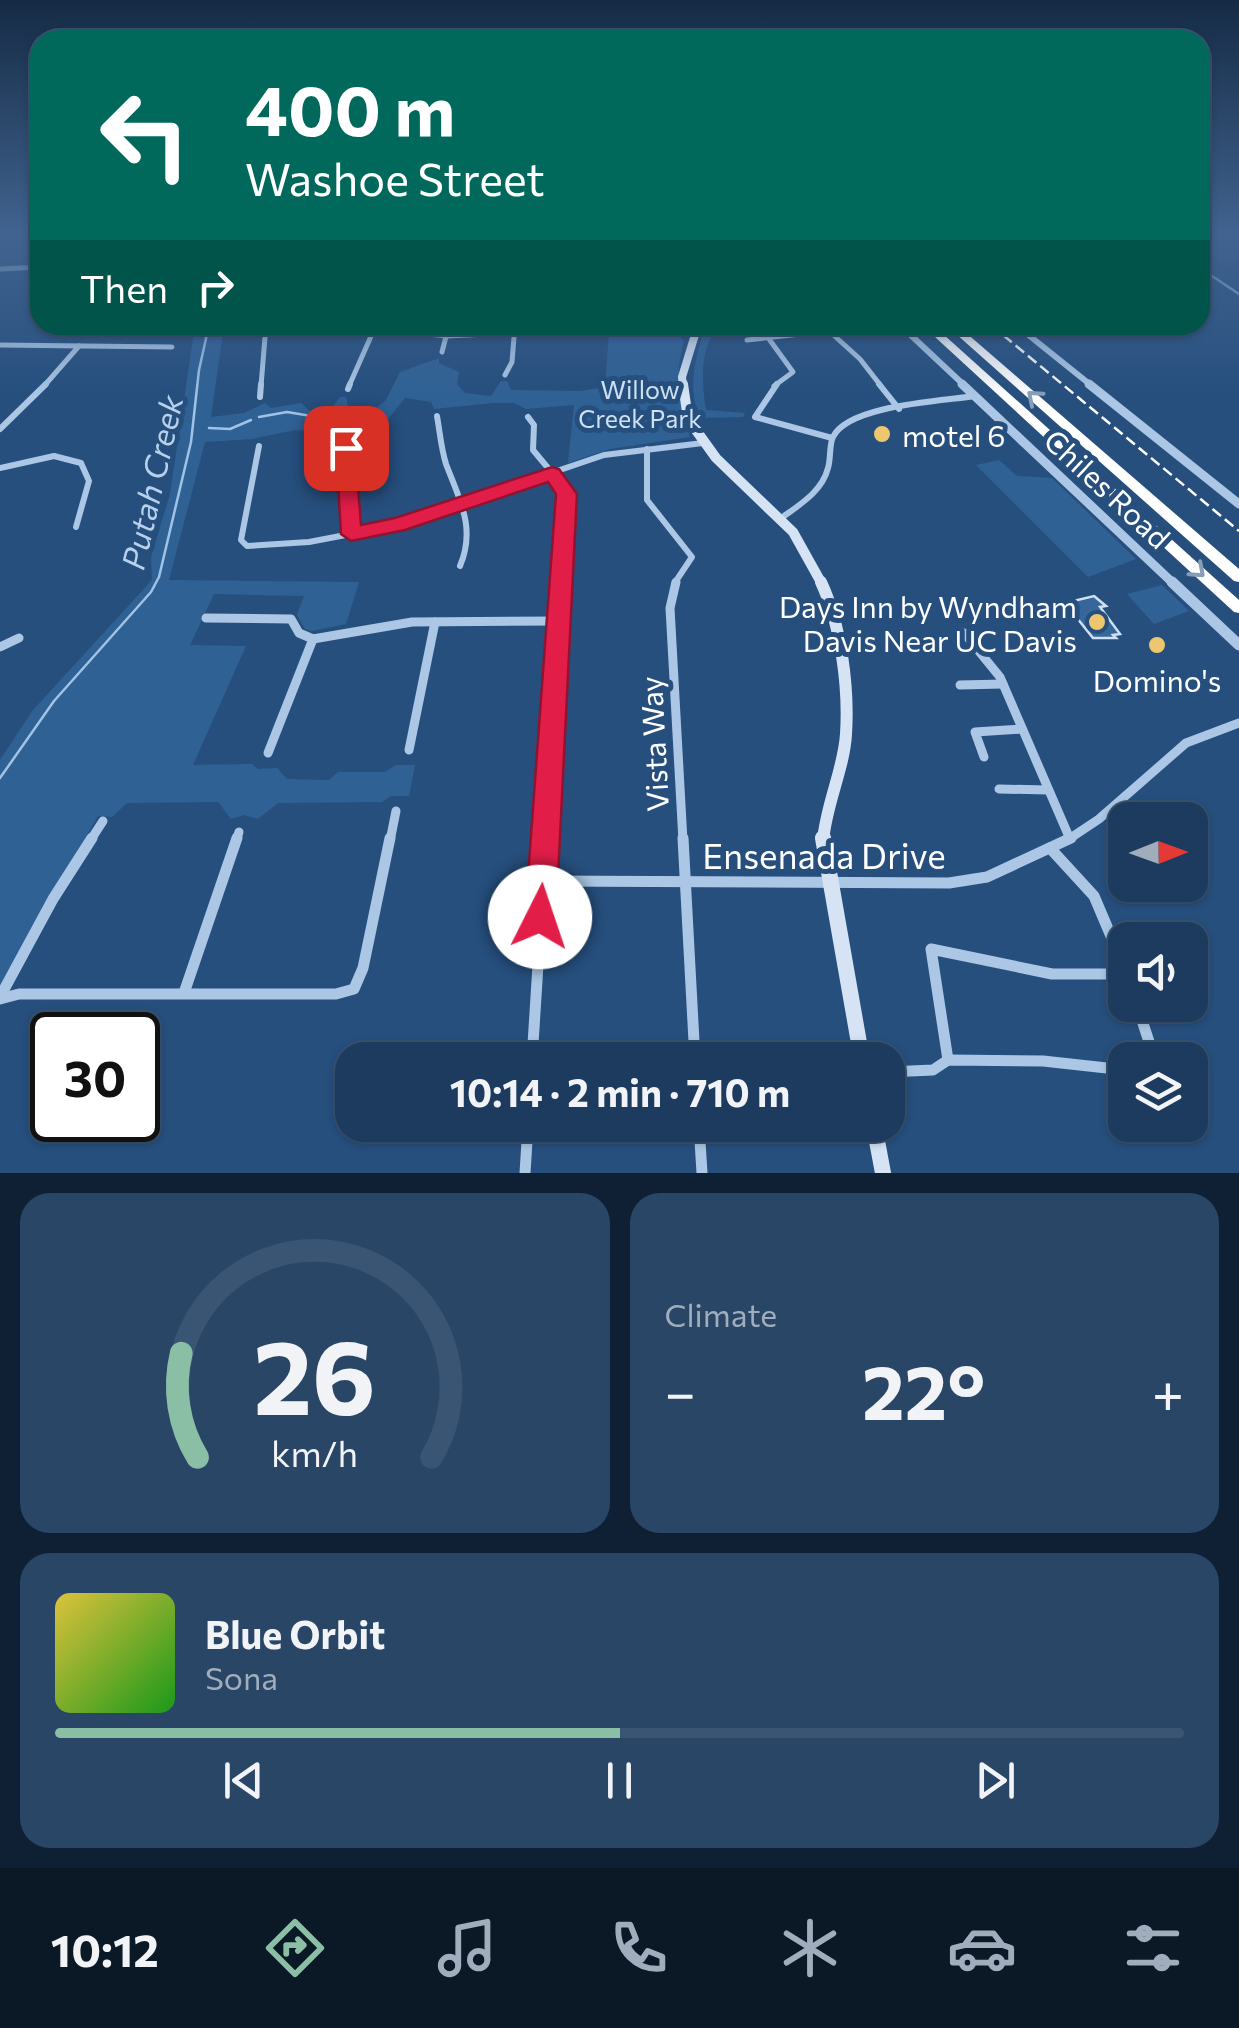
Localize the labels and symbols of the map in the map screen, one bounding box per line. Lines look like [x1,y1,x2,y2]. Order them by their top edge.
park label: Willow Creek Park [578,374,702,433]
water label: Putah Creek [112,390,191,573]
one-way arrow [1027,391,1046,409]
pin [304,406,389,491]
place label: motel 6 [902,416,1005,453]
street label: Chiles Road [1037,420,1179,556]
marker: motel 6 [871,423,893,445]
one-way arrow [1186,559,1205,577]
place label: Days Inn by Wyndham Davis Near UC Davis [779,587,1077,658]
marker: Days Inn by Wyndham Davis Near UC Davis [1086,611,1108,633]
marker: Domino's [1146,634,1168,656]
place label: Domino's [1093,661,1221,698]
street label: Vista Way [631,675,675,813]
north arrow [1108,802,1208,902]
street label: Ensenada Drive [702,833,946,876]
position arrow [488,865,592,969]
speed limit sign: 30 [30,1012,160,1142]

